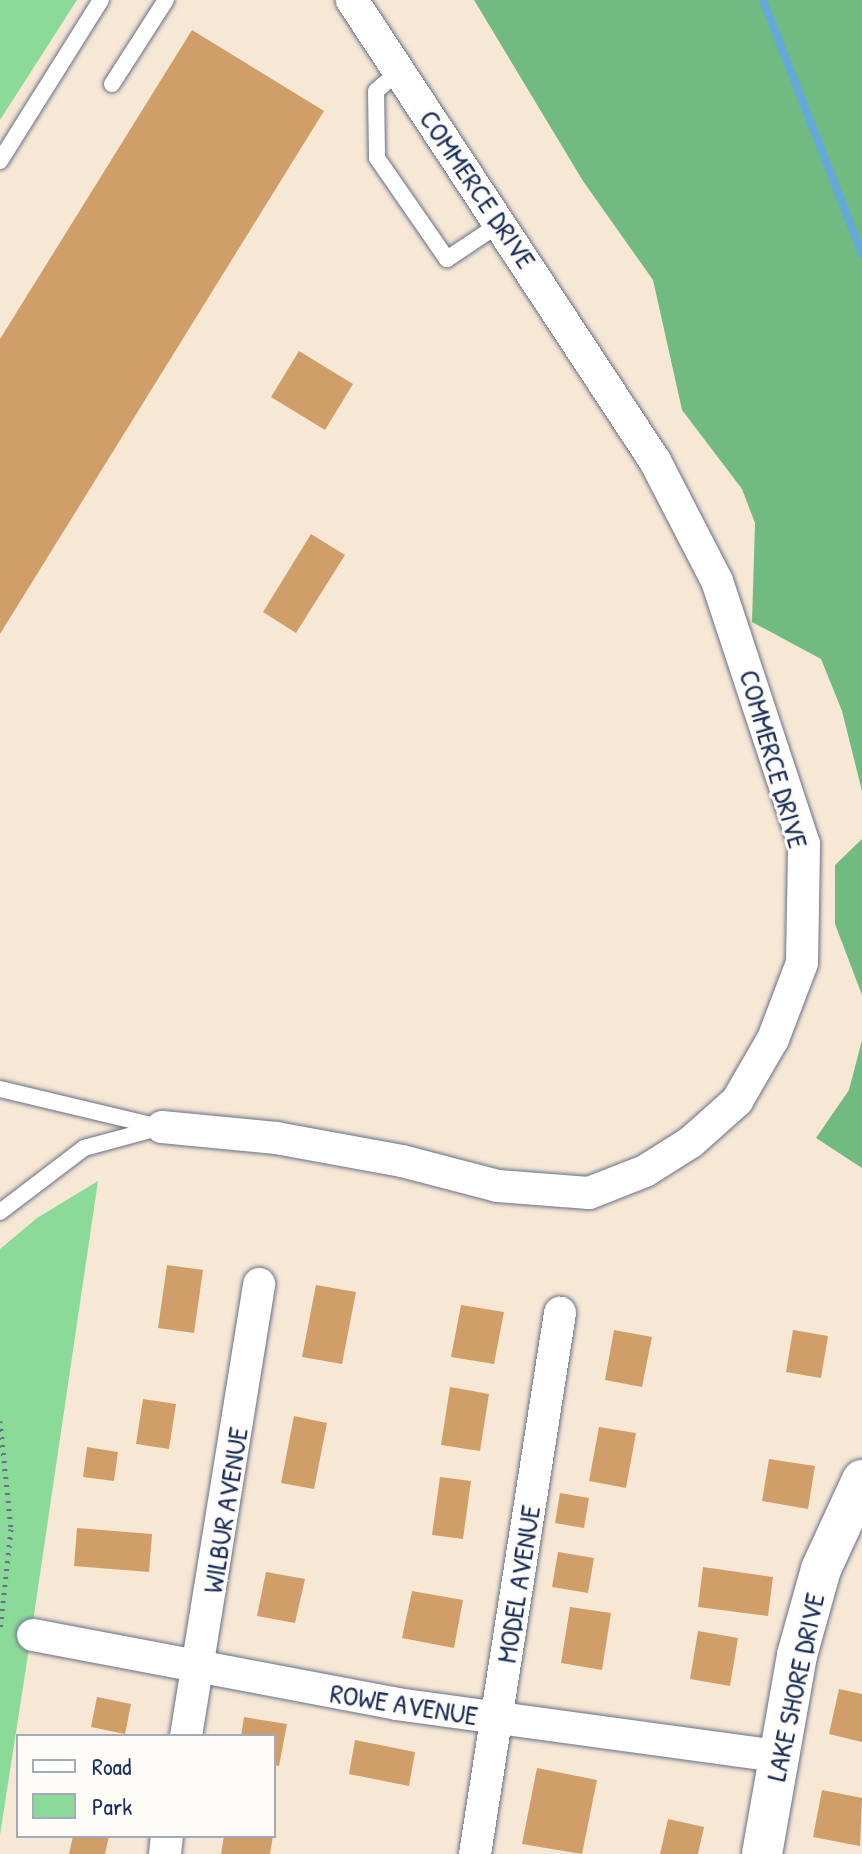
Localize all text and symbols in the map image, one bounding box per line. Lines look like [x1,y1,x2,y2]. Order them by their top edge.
street label: COMMERCE DRIVE [413,103,543,275]
street label: COMMERCE DRIVE [732,666,816,852]
street label: WILBUR AVENUE [195,1425,255,1595]
street label: MODEL AVENUE [489,1503,547,1665]
street label: LAKE SHORE DRIVE [759,1590,831,1784]
street label: ROWE AVENUE [328,1676,480,1732]
legend [16,1734,276,1838]
text: Road [92,1750,131,1782]
text: Park [92,1790,132,1822]

